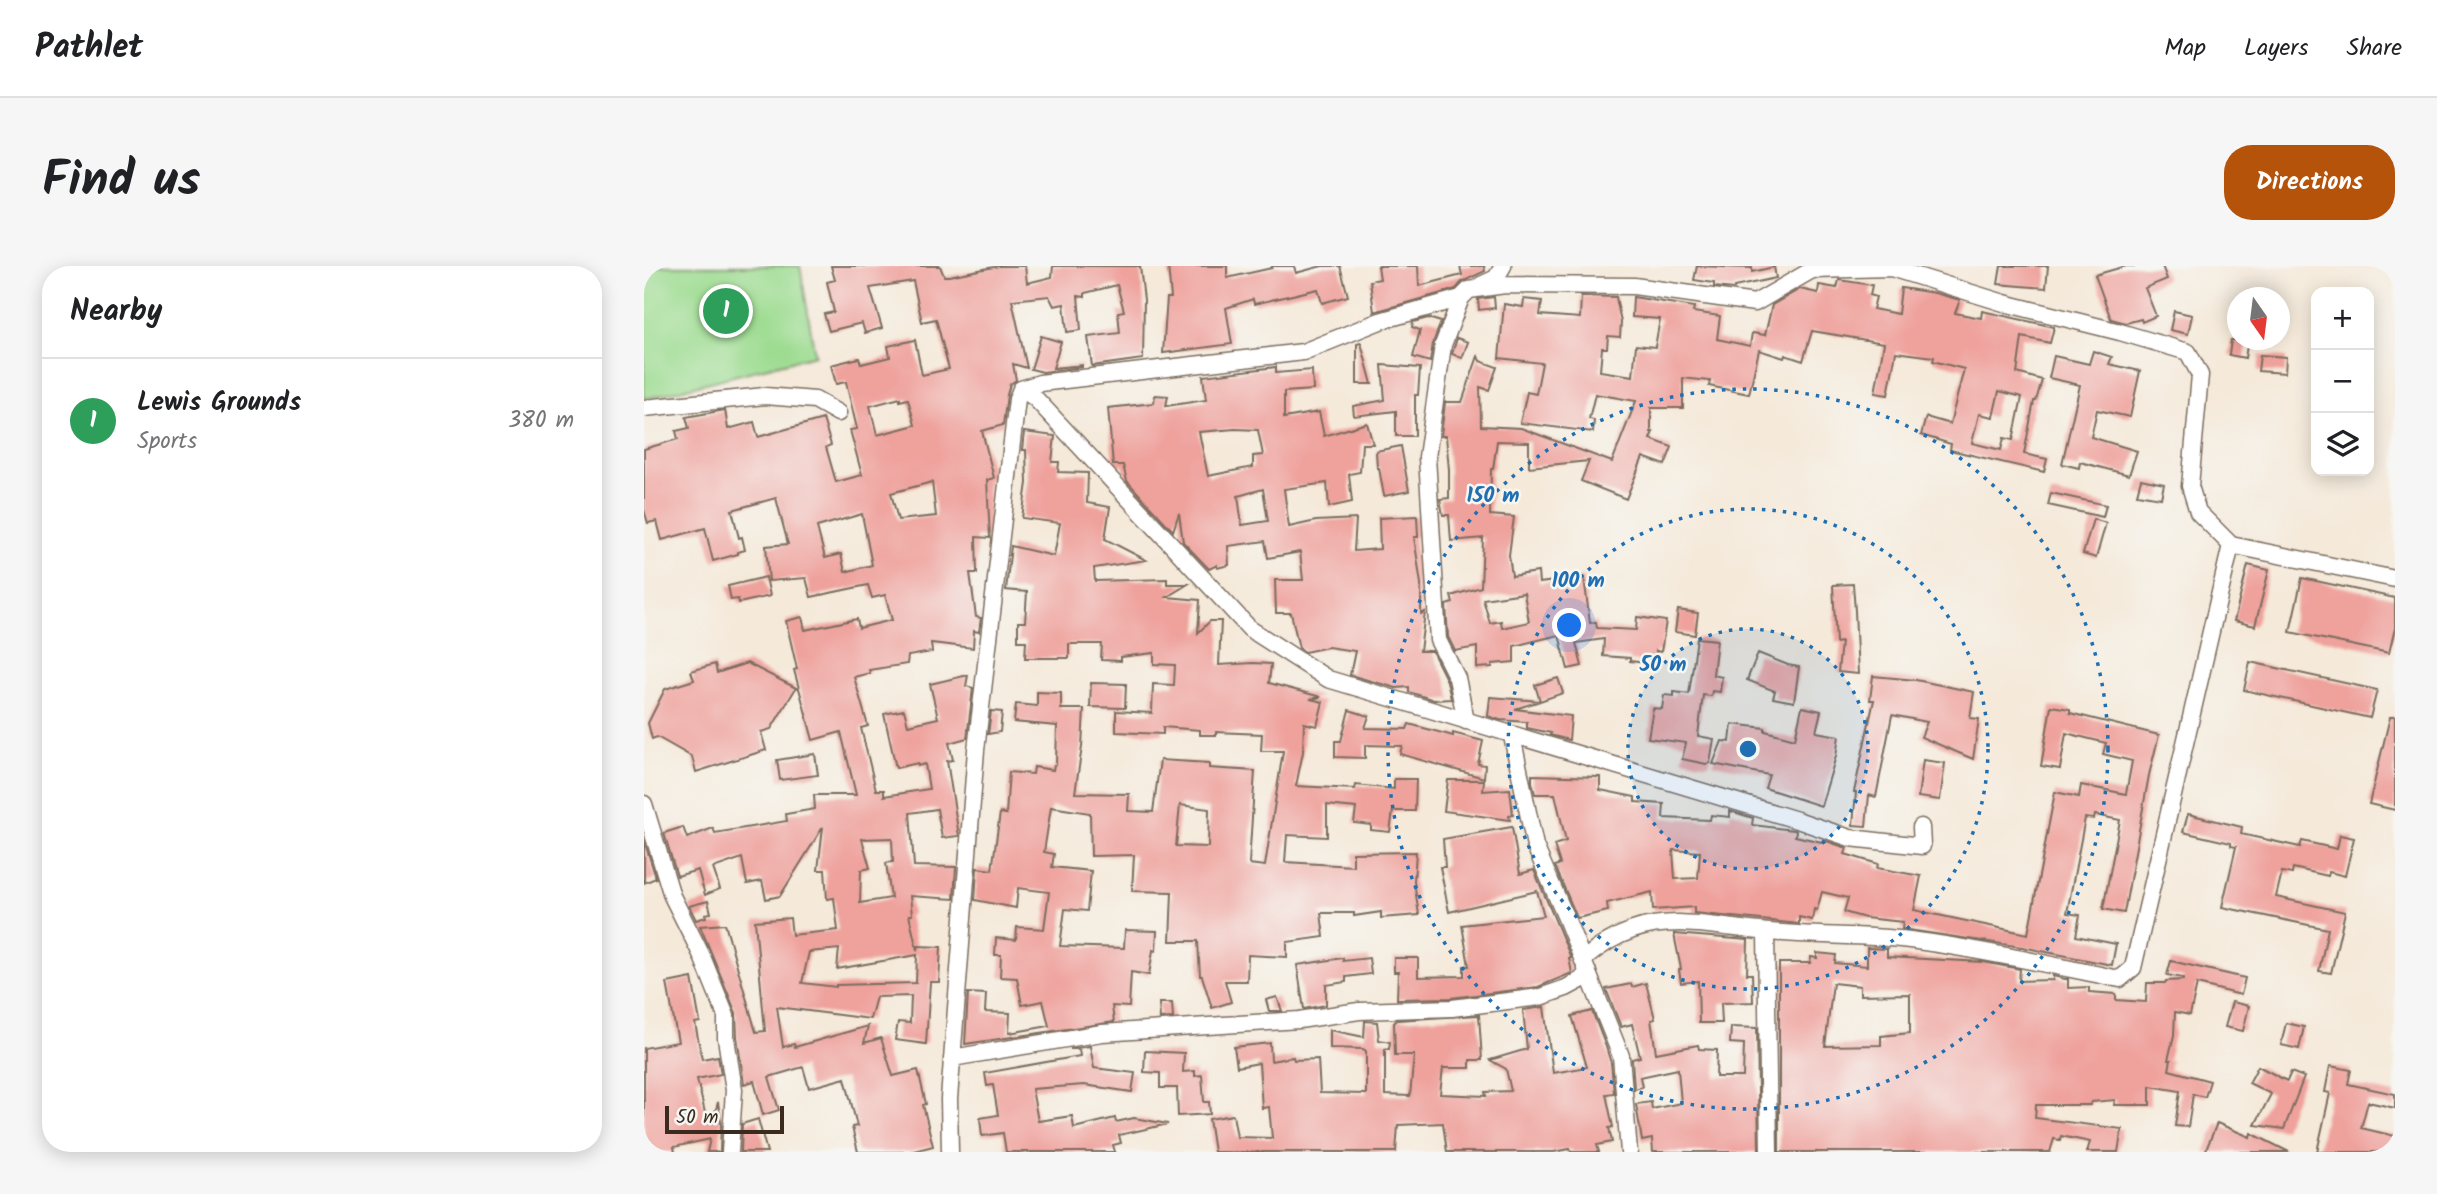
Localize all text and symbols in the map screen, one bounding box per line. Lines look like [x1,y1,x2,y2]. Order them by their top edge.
text: Pathlet [35,22,143,75]
text: Map [2164,29,2206,68]
text: Layers [2244,29,2308,68]
text: Share [2346,29,2402,68]
text: Find us [42,143,200,221]
button: Directions [2224,145,2395,220]
pin: 1 [703,285,749,337]
north arrow [2227,287,2290,350]
map controls [2311,287,2374,476]
button: + [2311,287,2374,350]
text: Nearby [70,288,162,336]
button: − [2311,350,2374,413]
text: Lewis Grounds [137,382,301,424]
text: 1 [90,403,96,439]
text: 380 m [508,403,574,439]
button: layers [2311,413,2374,476]
text: Sports [137,424,197,460]
text: 150 m [1466,480,1520,513]
text: 100 m [1551,565,1605,598]
your location [1552,608,1586,642]
text: 50 m [1639,649,1686,682]
centre of rings [1736,737,1760,761]
scale bar [665,1103,784,1135]
text: 50 m [676,1103,718,1133]

